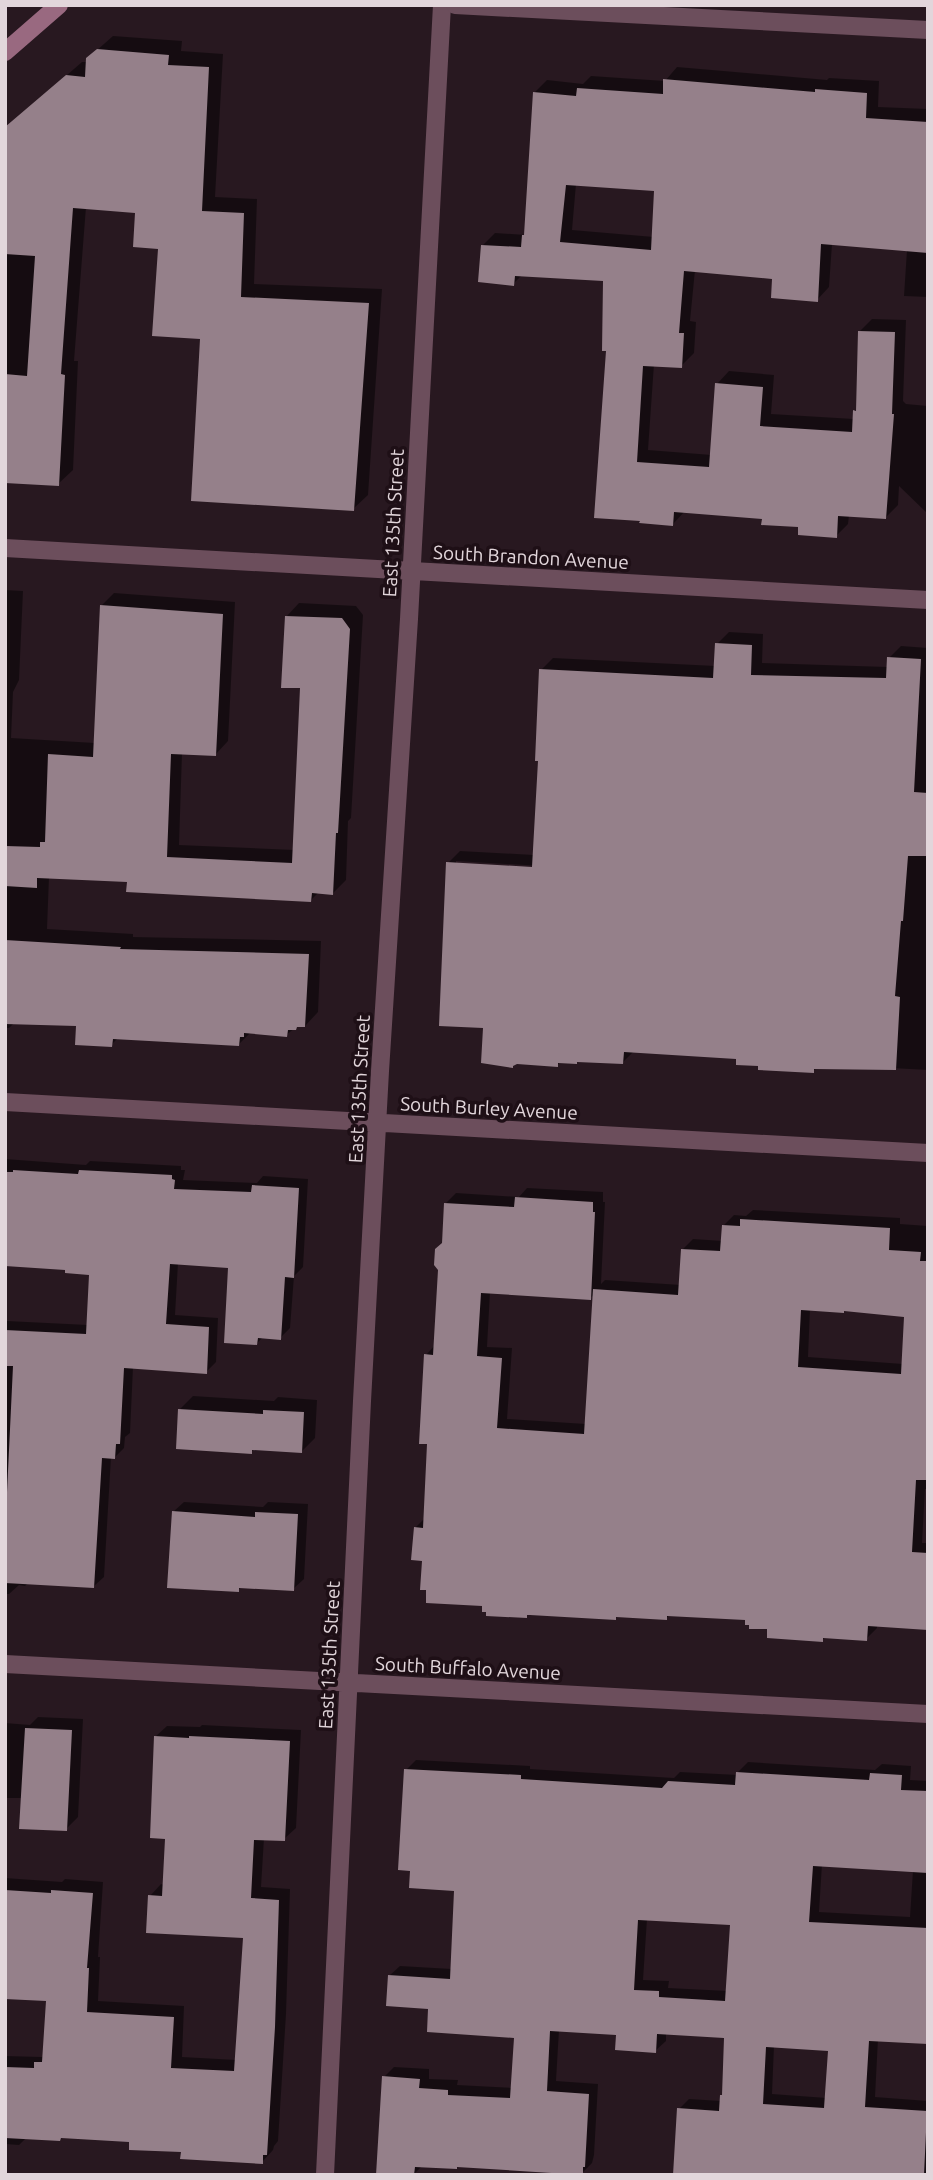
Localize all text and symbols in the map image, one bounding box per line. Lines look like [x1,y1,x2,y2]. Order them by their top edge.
street label: East 135th Street [378,448,408,598]
street label: South Brandon Avenue [433,541,629,573]
street label: East 135th Street [344,1014,374,1164]
street label: South Burley Avenue [400,1092,578,1124]
street label: East 135th Street [314,1580,344,1730]
street label: South Buffalo Avenue [374,1652,562,1684]

